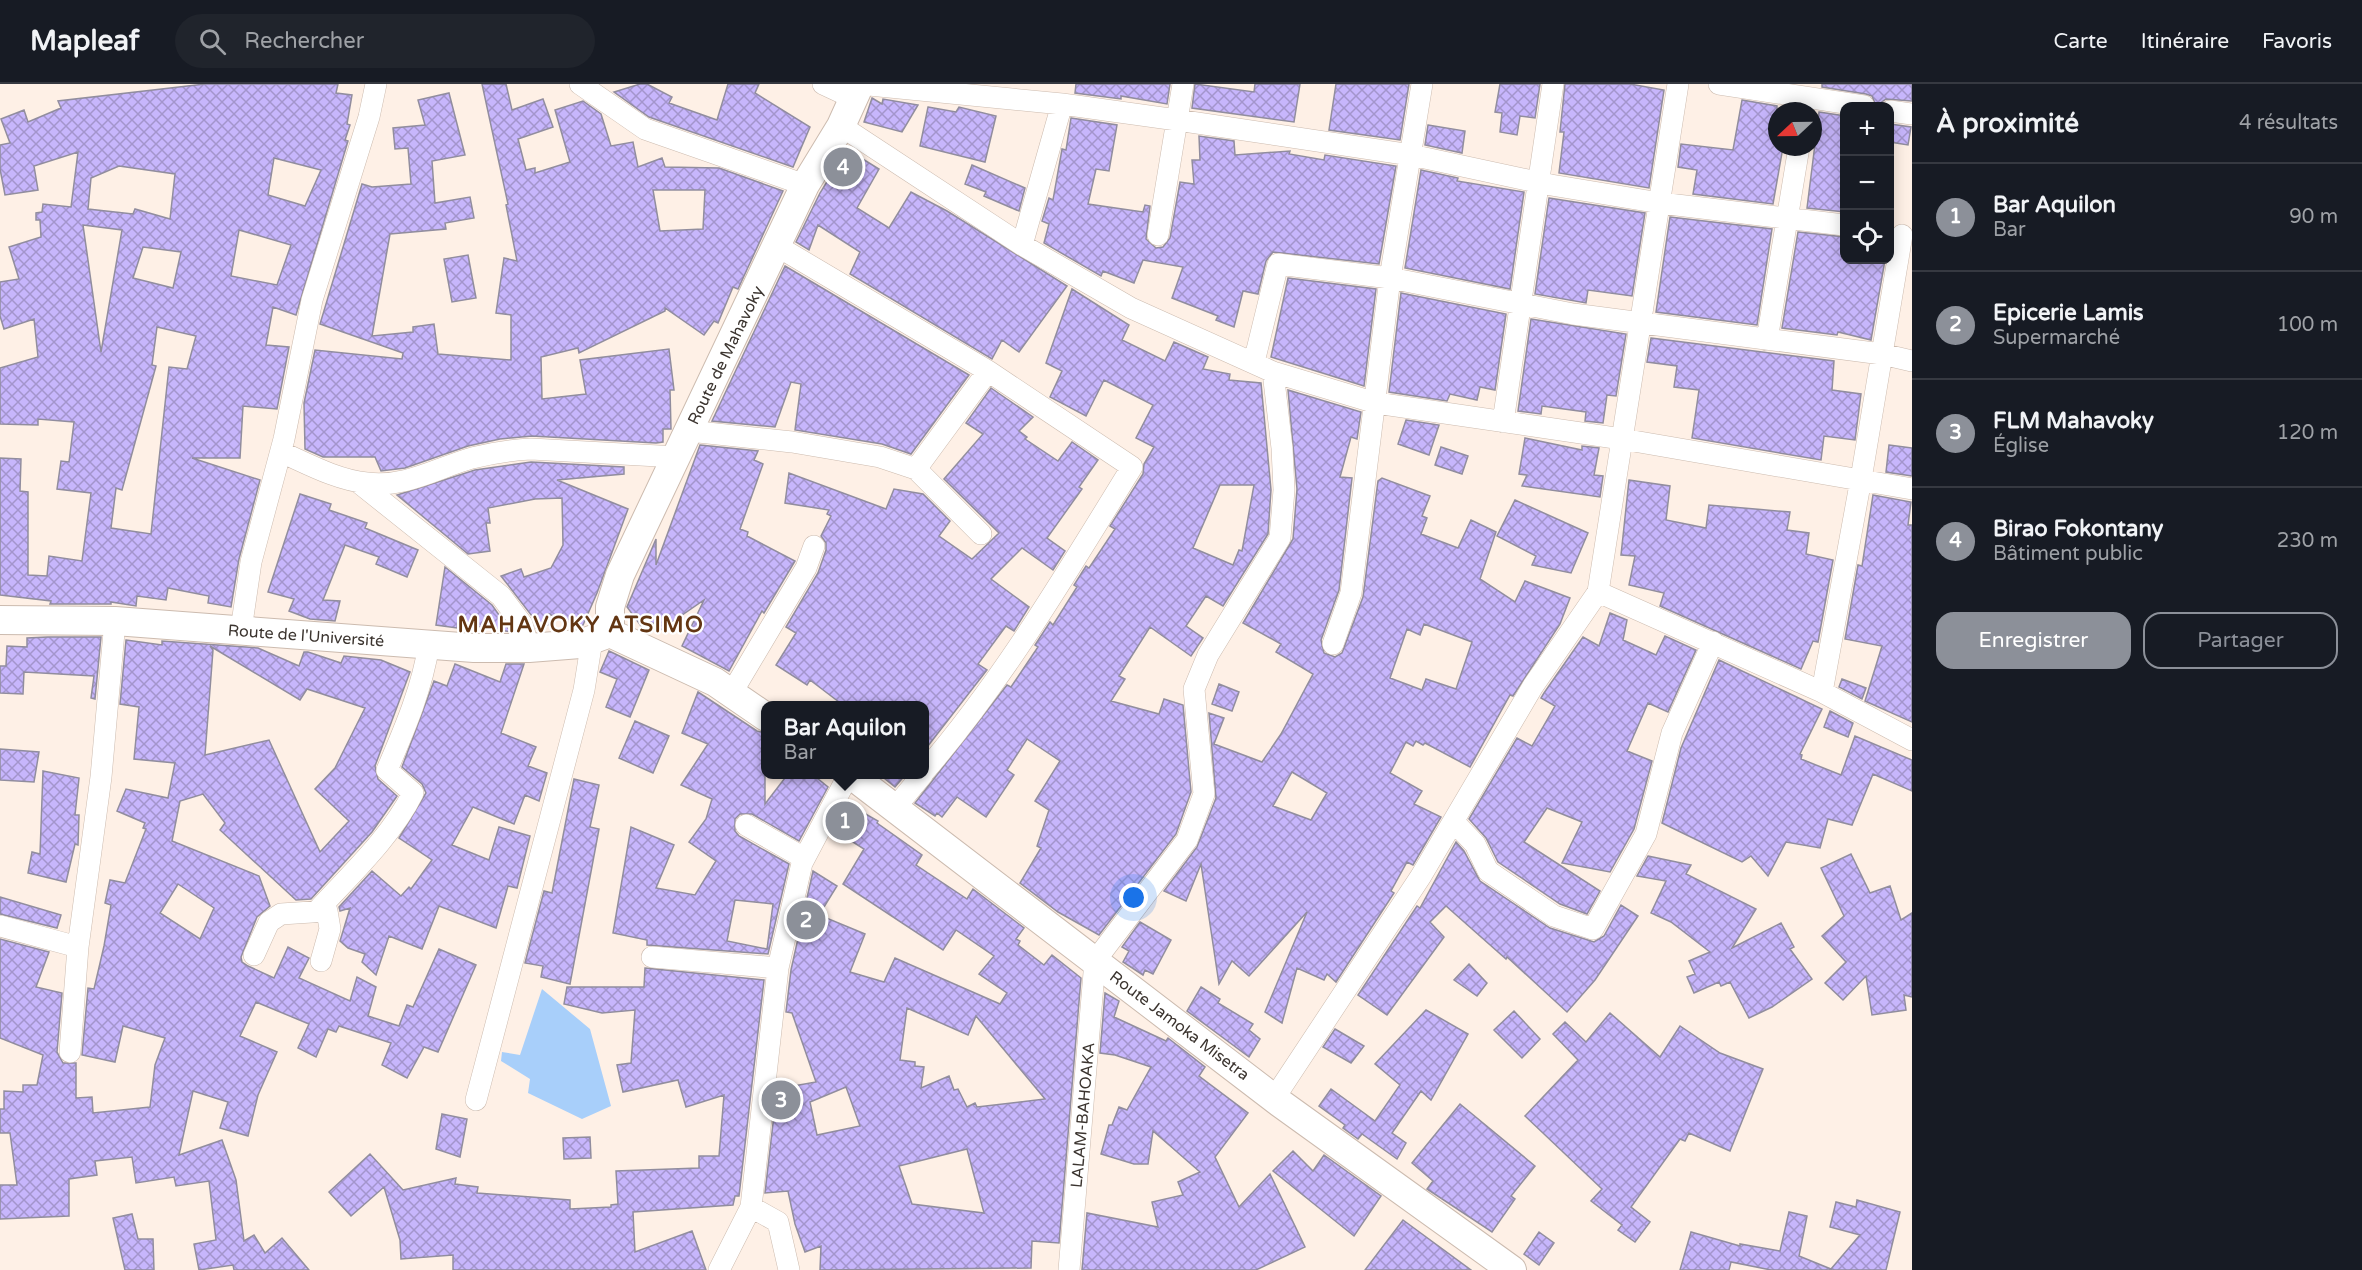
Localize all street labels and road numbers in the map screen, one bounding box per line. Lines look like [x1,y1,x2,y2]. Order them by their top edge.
street label: Route de Mahavoky [684,282,768,428]
street label: Route de l'Université [227,621,385,651]
street label: Route Jamoka Misetra [1106,967,1253,1085]
street label: LALAM-BAHOAKA [1067,1042,1099,1189]

